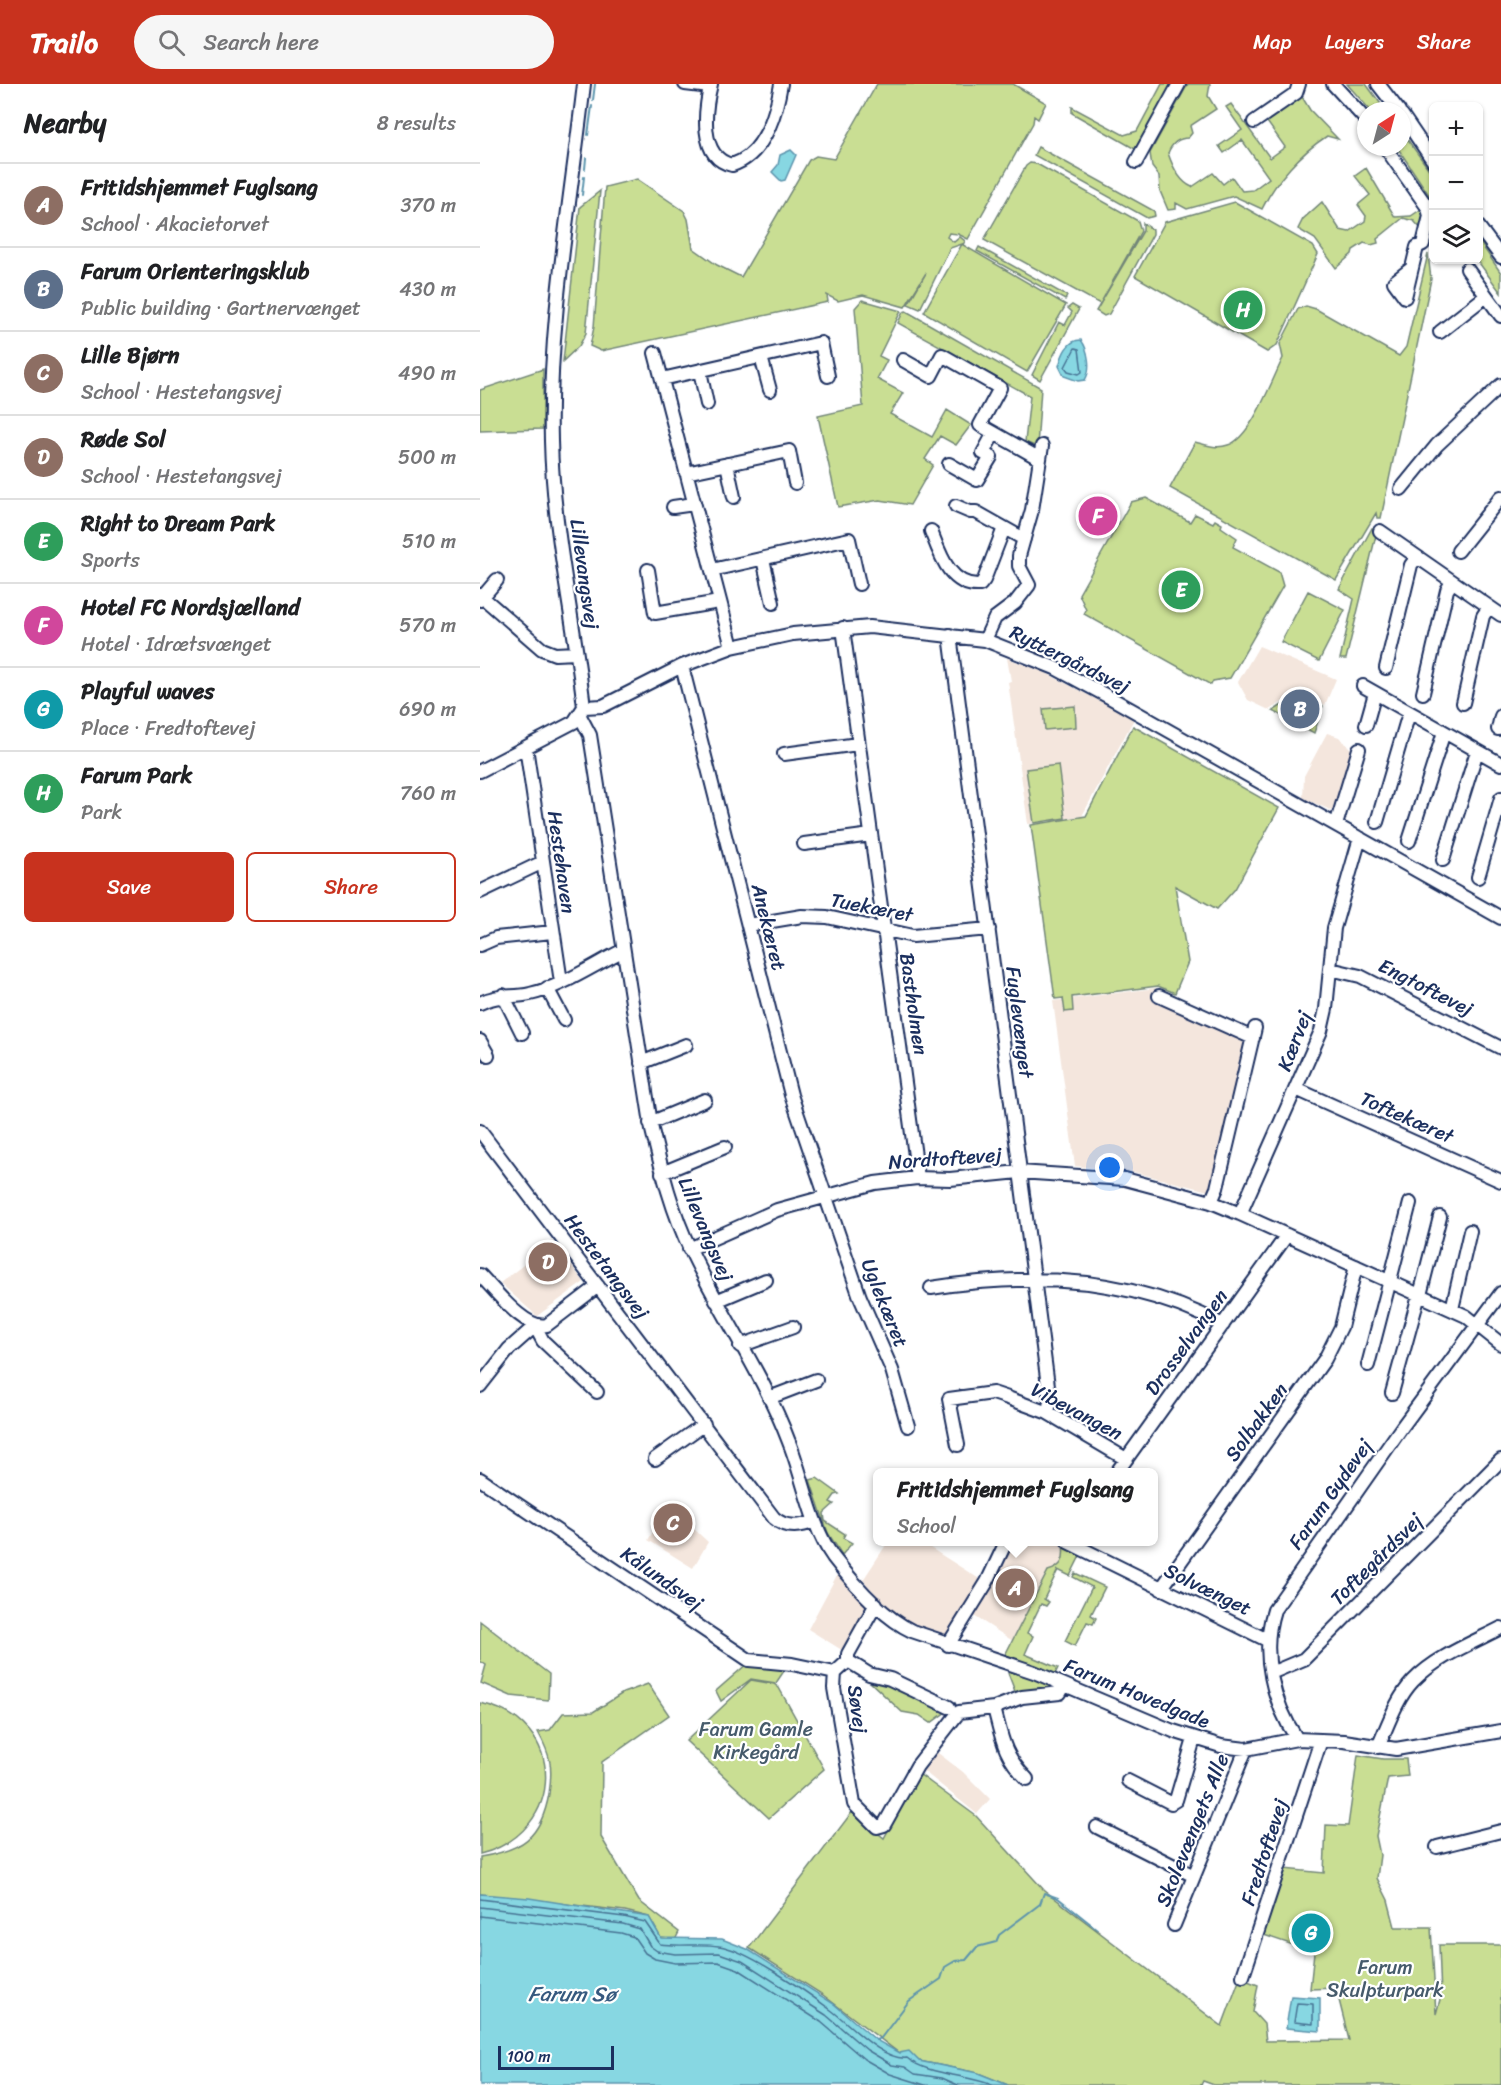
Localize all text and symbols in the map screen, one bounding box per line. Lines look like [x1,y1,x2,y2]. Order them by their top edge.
search box [134,15,554,69]
text: Trailo [30,18,98,67]
text: Search here [203,23,319,62]
text: Map [1253,23,1292,61]
text: Layers [1325,23,1384,61]
text: Share [1417,23,1471,61]
icon: search [155,26,188,59]
text: Nearby [24,100,106,146]
north arrow [1357,102,1411,156]
map controls [1429,102,1483,264]
button: + [1429,102,1483,156]
text: 8 results [377,106,456,141]
button: − [1429,156,1483,210]
text: Fritidshjemmet Fuglsang [81,168,318,207]
text: A [37,188,50,223]
text: 370 m [400,188,456,223]
text: School · Akacietorvet [81,207,269,242]
button: layers [1429,210,1483,264]
text: Farum Orienteringsklub [81,252,309,291]
text: B [37,272,50,307]
text: 430 m [399,272,456,307]
pin: H [1224,288,1263,332]
text: Public building · Gartnervænget [81,291,361,326]
text: Lille Bjørn [81,336,179,375]
text: C [37,356,50,391]
text: 490 m [398,356,456,391]
text: School · Hestetangsvej [81,375,282,410]
text: Røde Sol [81,420,165,459]
text: D [38,440,49,475]
text: 500 m [398,440,456,475]
text: School · Hestetangsvej [81,459,282,494]
pin: F [1078,494,1118,538]
text: Right to Dream Park [81,504,275,543]
street label: Lillevangsvej [559,517,610,632]
text: E [38,524,49,559]
text: 510 m [402,524,456,559]
text: Sports [81,543,140,578]
pin: E [1162,568,1200,612]
text: Hotel FC Nordsjælland [81,588,300,627]
text: F [38,608,49,643]
text: 570 m [399,608,456,643]
street label: Ryttergårdsvej [1003,615,1137,704]
text: Hotel · Idrætsvænget [81,627,272,662]
text: Playful waves [81,672,214,711]
pin: B [1280,686,1320,732]
text: G [37,692,50,727]
text: 690 m [399,692,456,727]
text: Place · Fredtoftevej [81,711,256,746]
text: Farum Park [81,756,192,795]
text: H [36,776,51,811]
text: 760 m [400,776,456,811]
text: Park [81,795,122,830]
street label: Hestehaven [537,808,586,916]
button: Save [24,852,234,922]
button: Share [246,852,456,922]
street label: Anekæret [741,879,796,974]
street label: Tuekæret [828,882,917,933]
street label: Engtoftevej [1372,949,1480,1027]
street label: Bastholmen [889,951,938,1058]
street label: Fuglevænget [995,964,1044,1081]
street label: Kærvej [1267,1005,1322,1076]
street label: Toftekæret [1354,1081,1460,1154]
street label: Nordtoftevej [887,1137,1003,1180]
your location [1095,1153,1124,1182]
street label: Lillevangsvej [668,1171,744,1288]
street label: Hestetangsvej [555,1205,659,1328]
pin: D [528,1240,568,1284]
street label: Uglekæret [851,1253,918,1353]
street label: Drosselvangen [1135,1281,1237,1403]
street label: Vibevangen [1024,1373,1129,1450]
street label: Solbakken [1216,1375,1297,1469]
street label: Farum Gydevej [1279,1431,1382,1557]
popup [873,1468,1158,1546]
text: Fritidshjemmet Fuglsang [897,1470,1134,1509]
pin: C [654,1500,692,1546]
street label: Toftegårdsvej [1322,1504,1432,1614]
text: School [897,1509,956,1544]
street label: Kålundsvej [613,1537,711,1621]
street label: Solvænget [1158,1553,1258,1626]
pin: A [996,1566,1034,1610]
street label: Farum Hovedgade [1058,1648,1216,1739]
street label: Søvej [837,1683,878,1736]
park label: Farum Gamle Kirkegård [699,1712,813,1770]
street label: Skolevængets Alle [1146,1748,1239,1912]
street label: Fredtoftevej [1231,1794,1298,1910]
pin: G [1292,1910,1330,1956]
park label: Farum Skulpturpark [1326,1950,1444,2008]
water label: Farum Sø [528,1975,620,2013]
text: 100 m [507,2042,551,2071]
scale bar [498,2043,614,2070]

